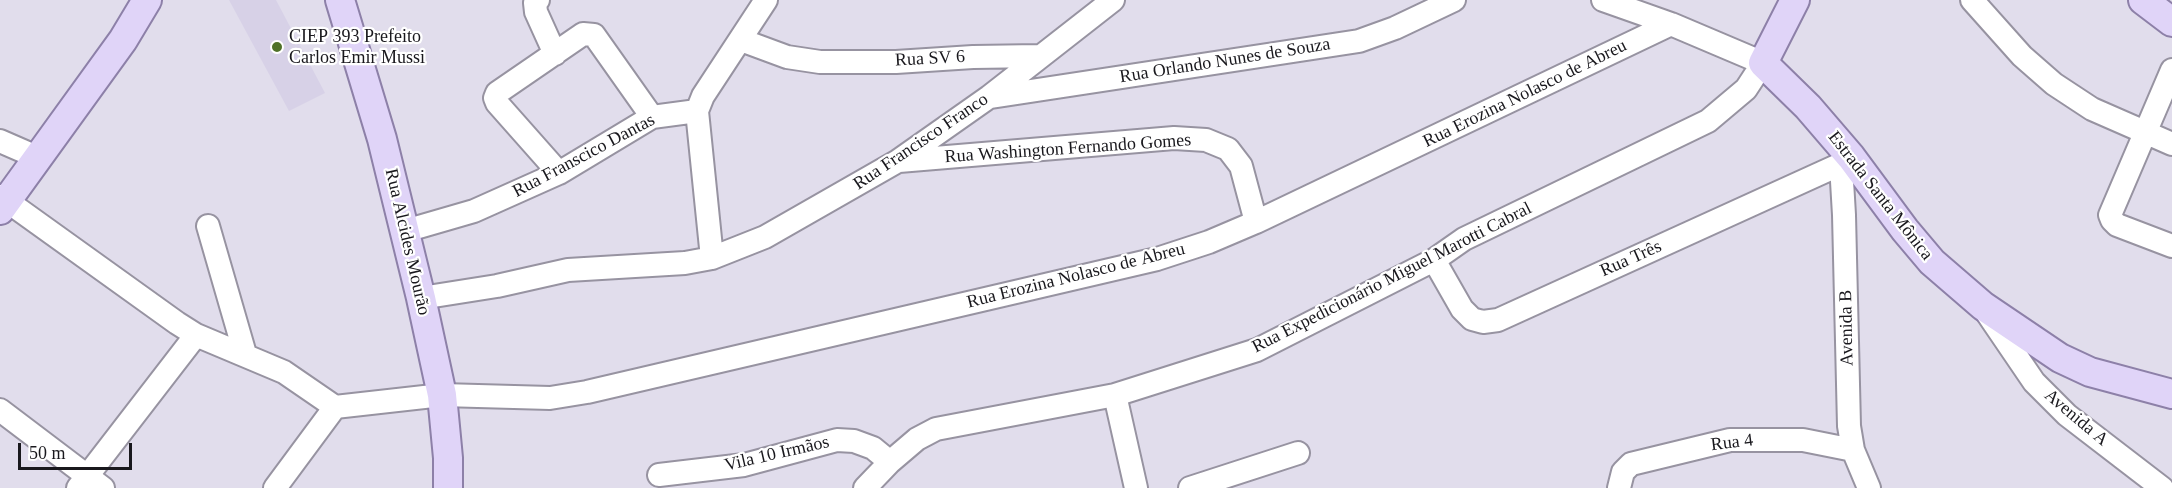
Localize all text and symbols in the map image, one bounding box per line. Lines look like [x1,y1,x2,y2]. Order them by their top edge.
place label: CIEP 393 Prefeito Carlos Emir Mussi [289,26,425,68]
street label: Rua Orlando Nunes de Souza [1118,34,1332,88]
street label: Rua Erozina Nolasco de Abreu [1420,35,1630,153]
marker: CIEP 393 Prefeito Carlos Emir Mussi [270,40,284,54]
street label: Rua SV 6 [894,46,966,72]
street label: Rua Francisco Franco [849,89,993,195]
street label: Rua Franscico Dantas [509,109,659,203]
street label: Estrada Santa Mônica [1823,127,1937,265]
street label: Rua Washington Fernando Gomes [944,130,1192,168]
street label: Rua Alcides Mourão [380,167,434,317]
street label: Rua Expedicionário Miguel Marotti Cabral [1249,198,1535,358]
street label: Rua Três [1597,236,1665,282]
street label: Rua Erozina Nolasco de Abreu [965,238,1187,314]
street label: Avenida B [1836,290,1858,366]
street label: Avenida A [2040,385,2112,451]
street label: Rua 4 [1710,430,1754,456]
scale bar [21,431,135,469]
street label: Vila 10 Irmãos [722,431,832,477]
text: 50 m [29,443,66,463]

